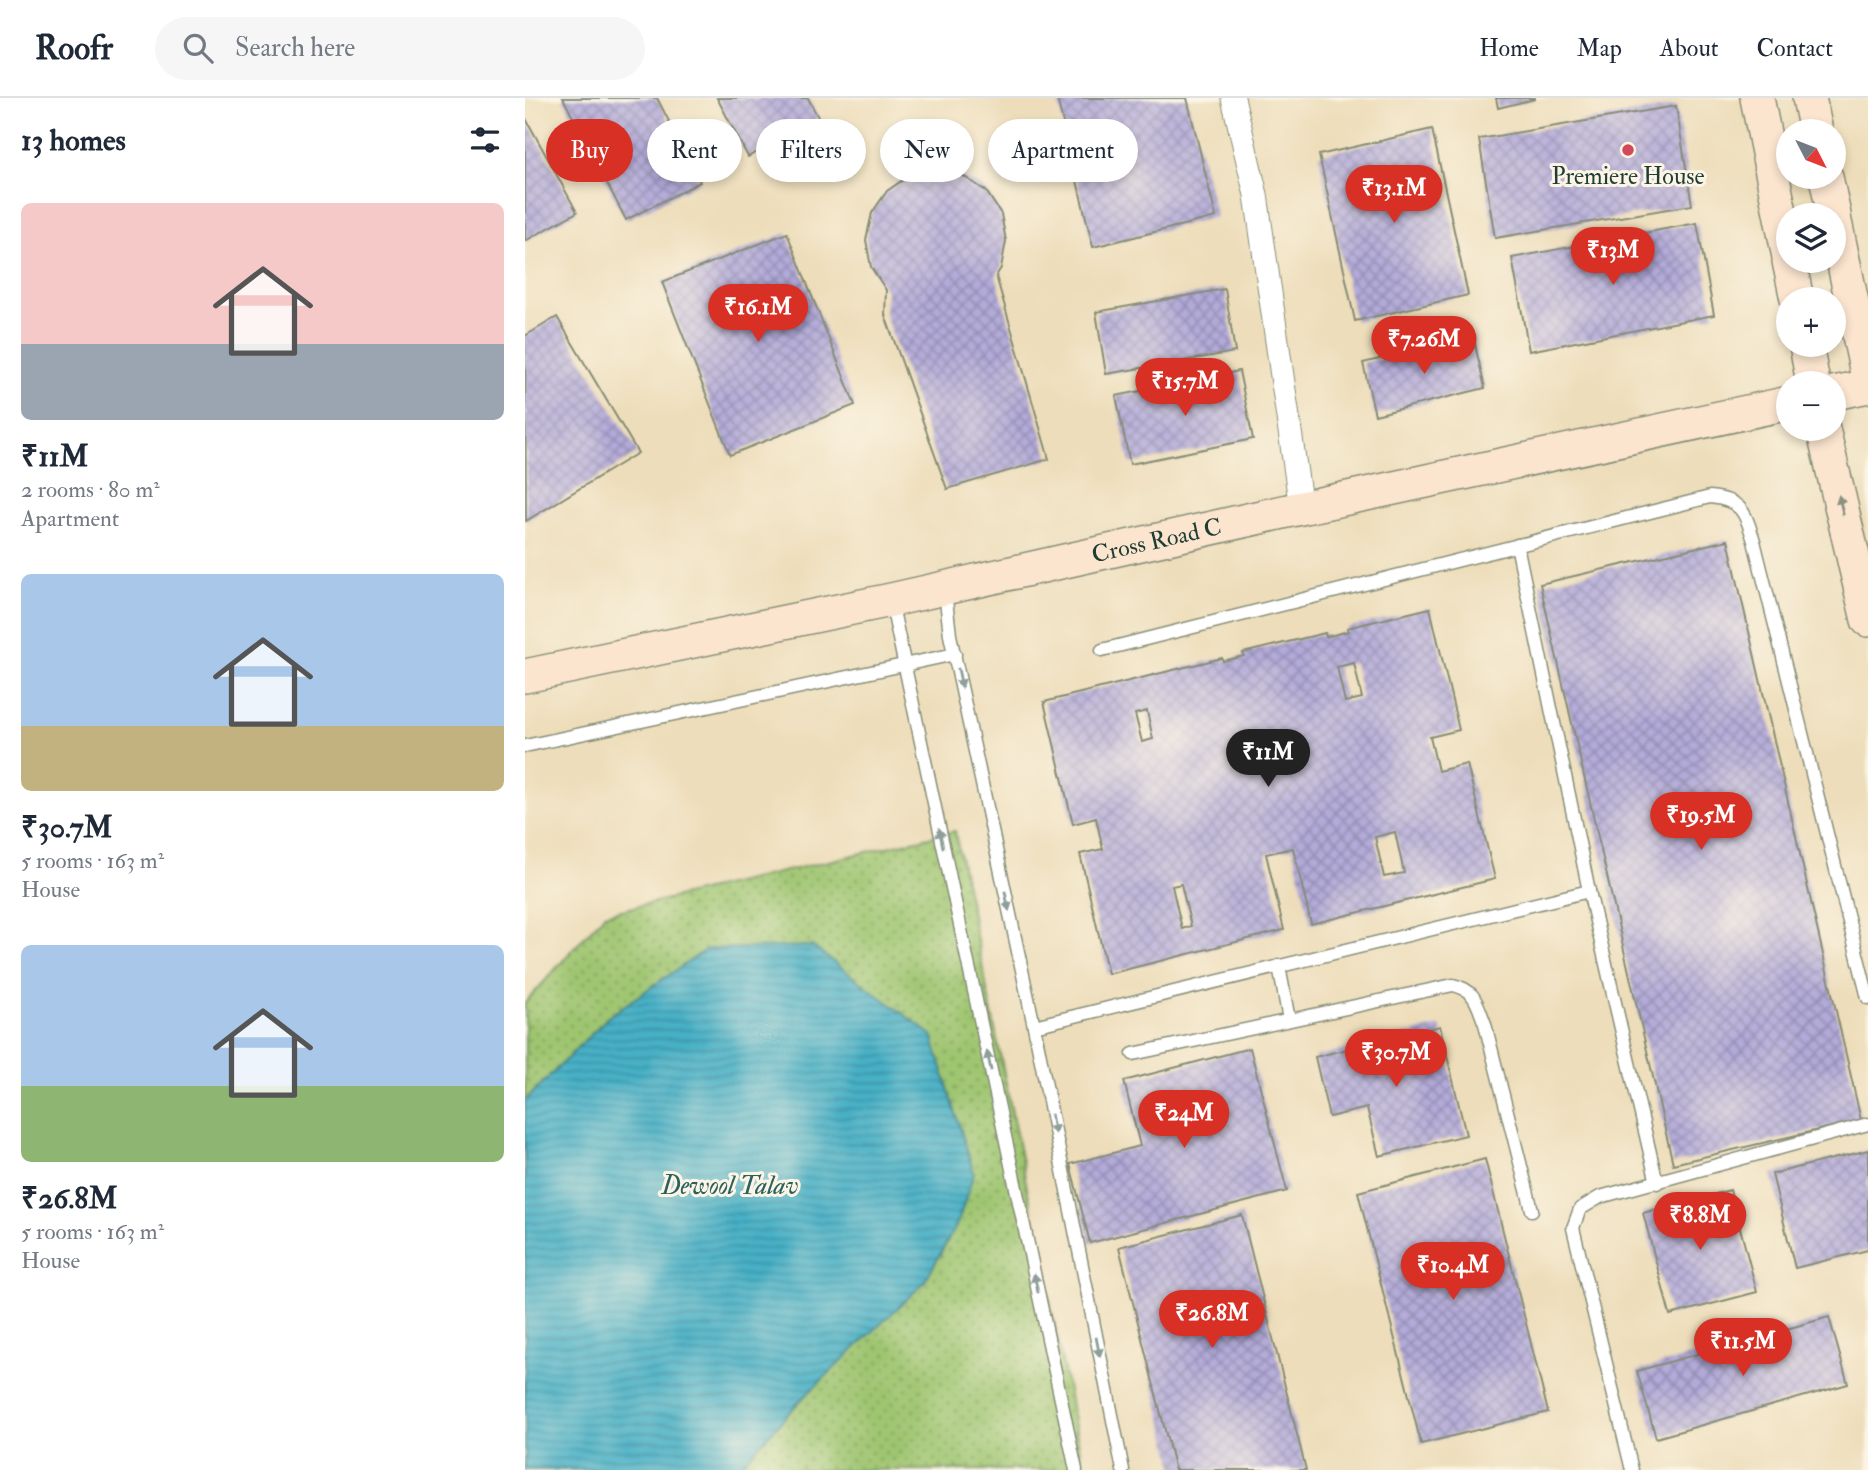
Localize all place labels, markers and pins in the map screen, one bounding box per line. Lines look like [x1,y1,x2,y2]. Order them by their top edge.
marker: Premiere House [1620,142,1636,158]
place label: Premiere House [1551,161,1705,192]
pin: ₹13.1M [1337,166,1451,225]
pin: ₹13M [1572,228,1654,287]
pin: ₹16.1M [701,285,815,344]
pin: ₹7.26M [1367,316,1481,376]
pin: ₹15.7M [1128,358,1242,418]
pin: ₹11M [1227,730,1309,789]
pin: ₹19.5M [1644,792,1758,852]
pin: ₹30.7M [1339,1030,1453,1089]
pin: ₹24M [1143,1090,1225,1150]
pin: ₹8.8M [1651,1192,1749,1252]
pin: ₹10.4M [1396,1242,1510,1302]
pin: ₹26.8M [1155,1290,1269,1350]
pin: ₹11.5M [1686,1318,1800,1378]

